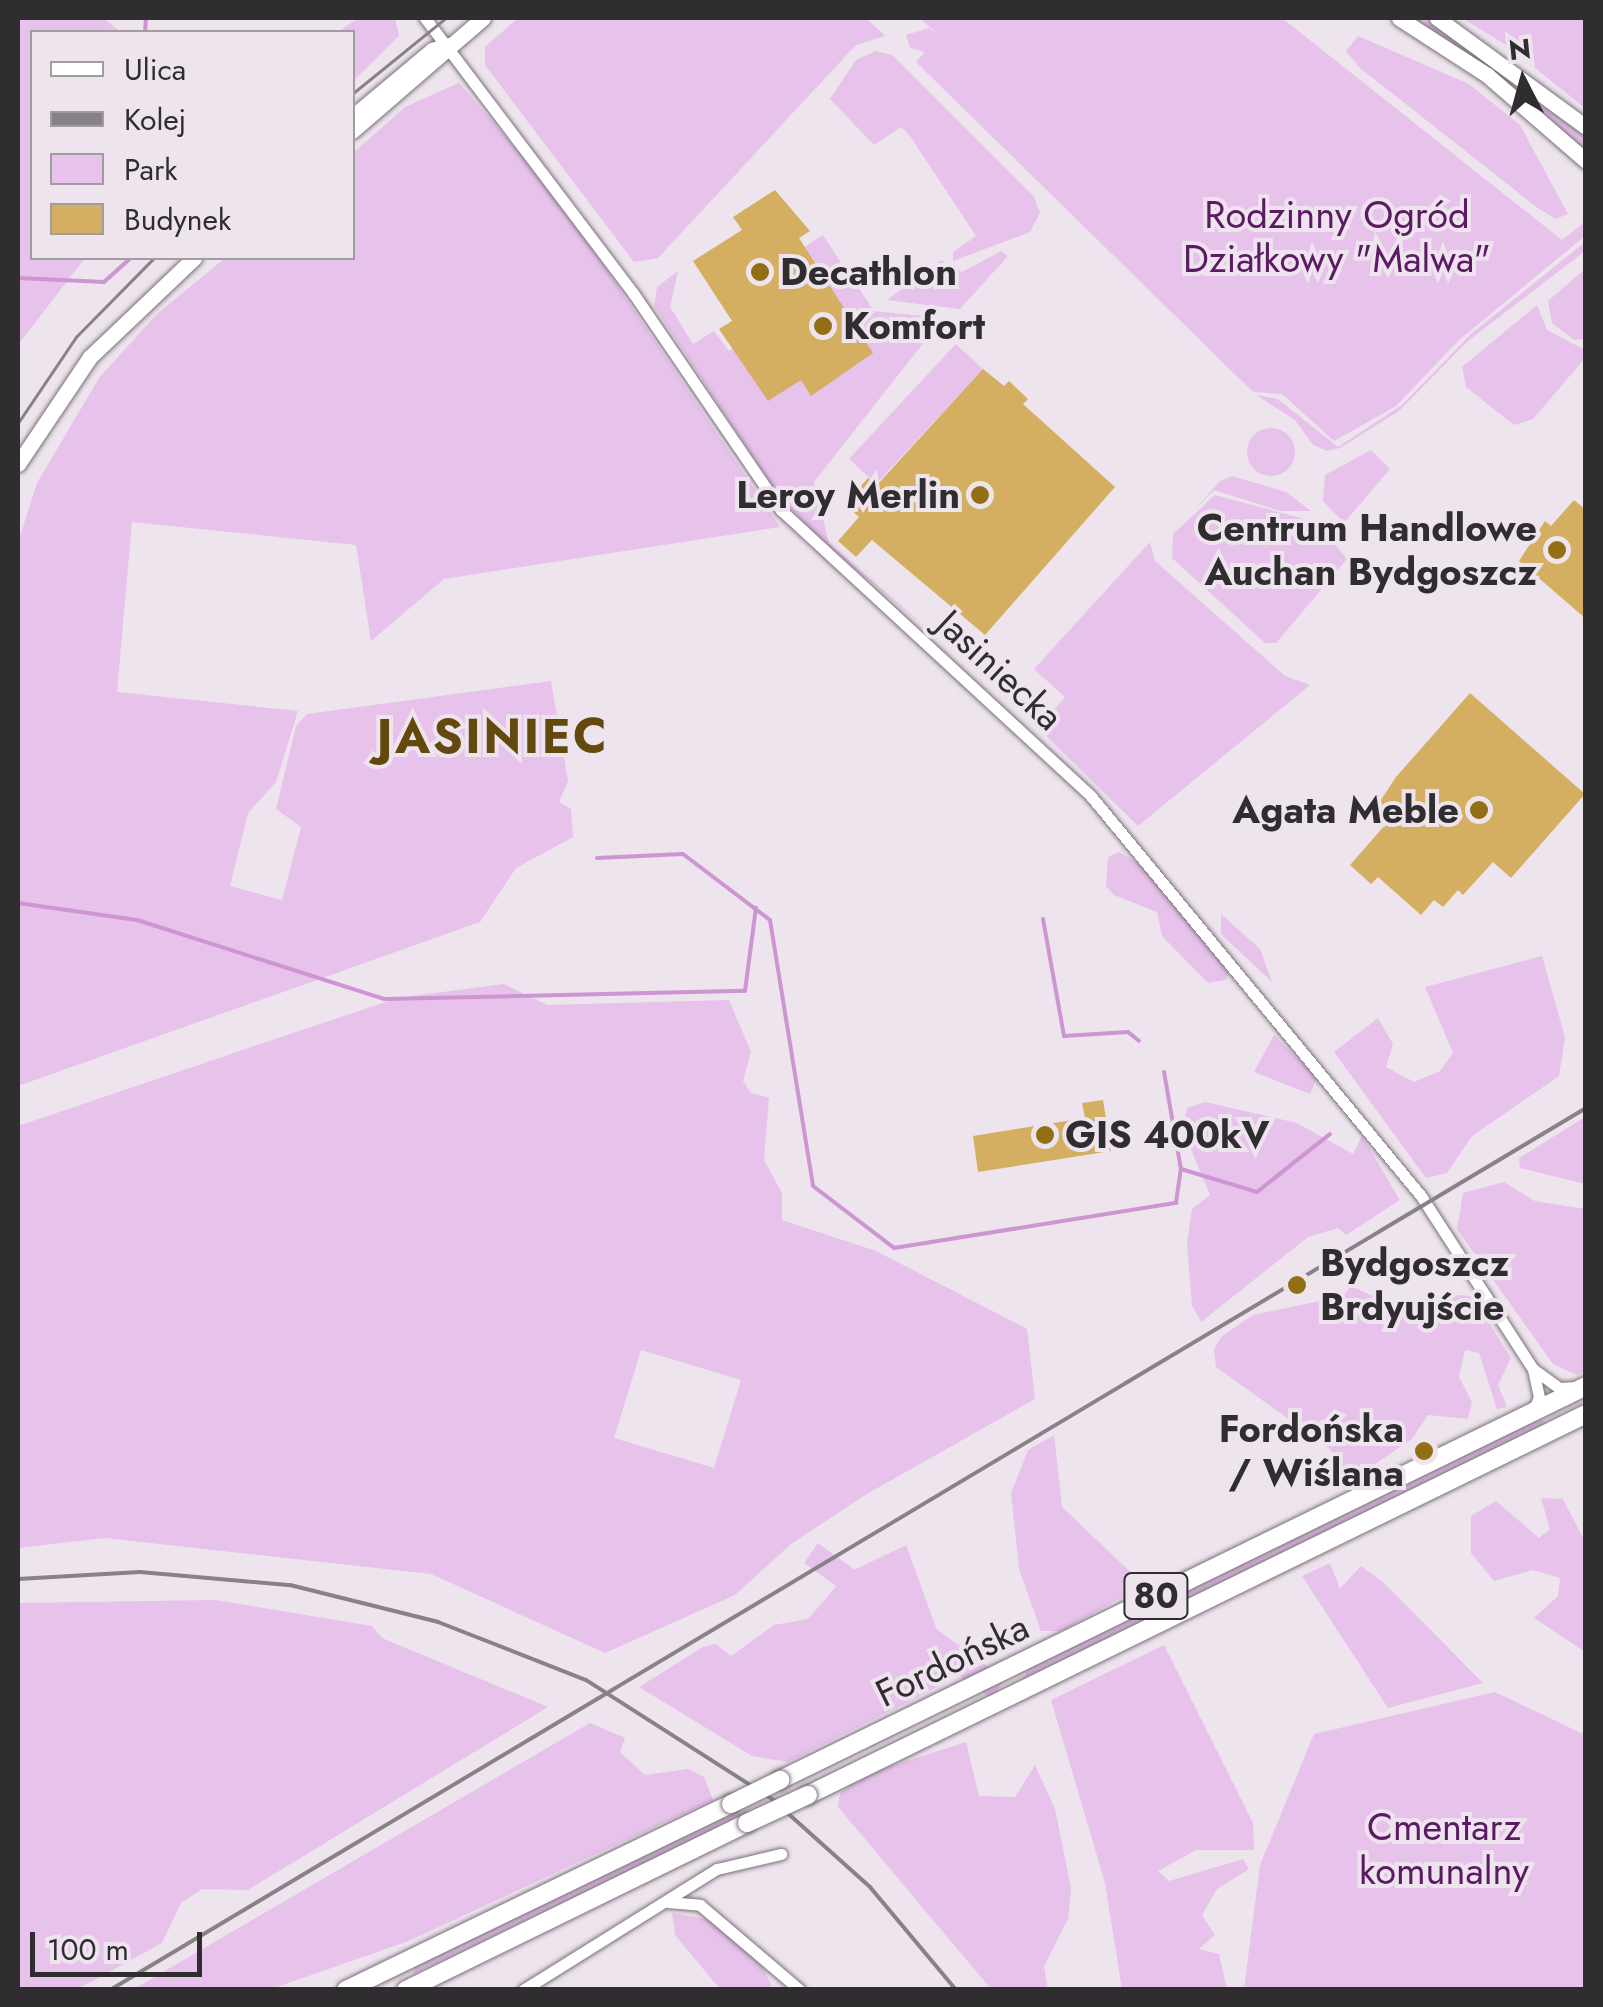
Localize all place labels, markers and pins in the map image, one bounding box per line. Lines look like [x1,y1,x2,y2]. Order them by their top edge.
place label: Decathlon [780,249,957,295]
marker: Decathlon [749,261,771,283]
place label: Komfort [843,303,985,349]
marker: Komfort [812,315,834,337]
place label: Leroy Merlin [736,472,960,518]
marker: Leroy Merlin [969,484,991,506]
place label: Centrum Handlowe Auchan Bydgoszcz [1197,505,1537,594]
marker: Centrum Handlowe Auchan Bydgoszcz [1546,539,1568,561]
place label: Agata Meble [1232,787,1459,833]
marker: Agata Meble [1468,799,1490,821]
place label: GIS 400kV [1065,1112,1269,1158]
marker: GIS 400kV [1034,1124,1056,1146]
place label: Bydgoszcz Brdyujście [1320,1240,1509,1330]
marker: Bydgoszcz Brdyujście [1284,1272,1310,1298]
place label: Fordońska / Wiślana [1219,1406,1404,1496]
marker: Fordońska / Wiślana [1413,1440,1435,1462]

